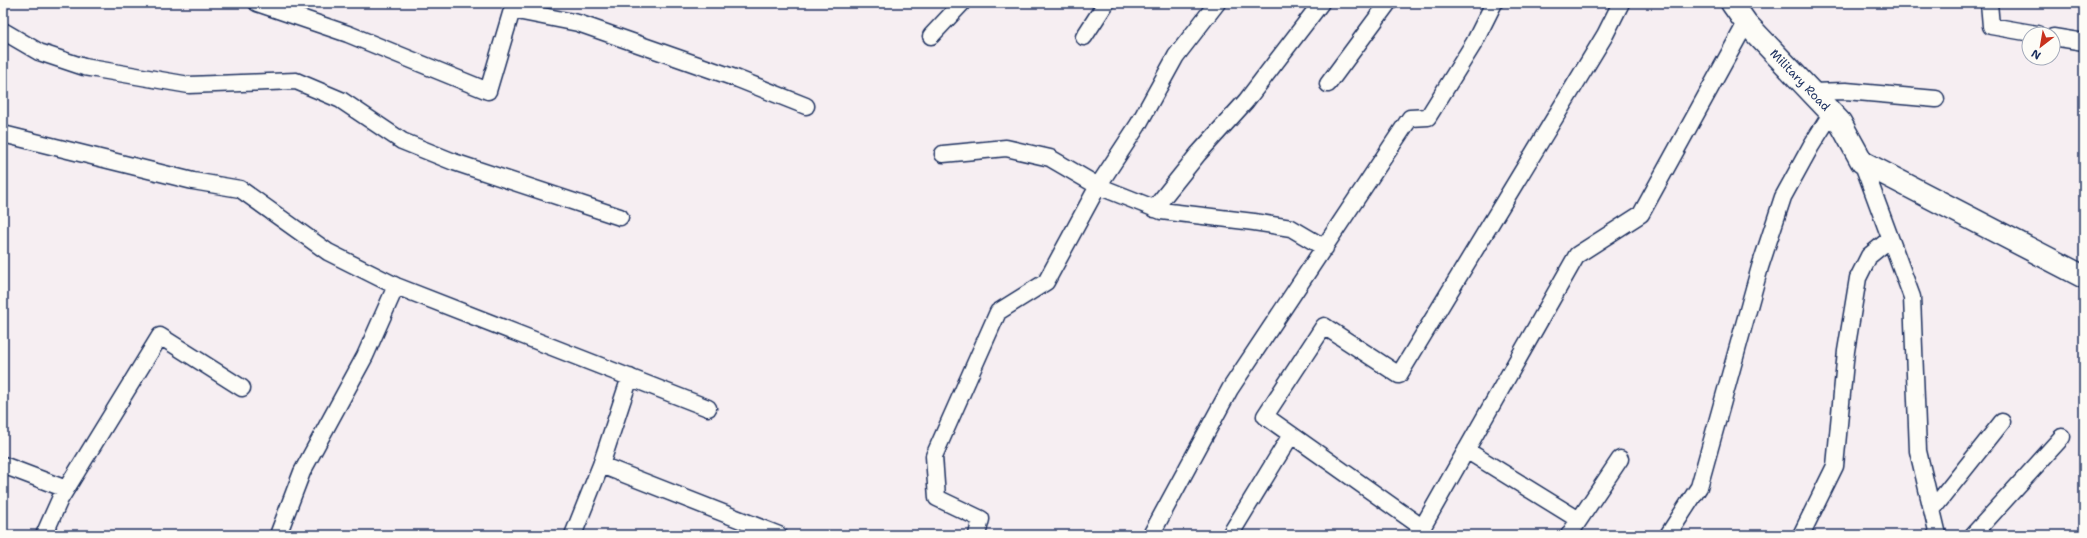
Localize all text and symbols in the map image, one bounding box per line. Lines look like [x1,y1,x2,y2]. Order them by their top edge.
north arrow [2021,26,2061,66]
text: N [2028,45,2044,63]
street label: Military Road [1766,46,1834,115]

